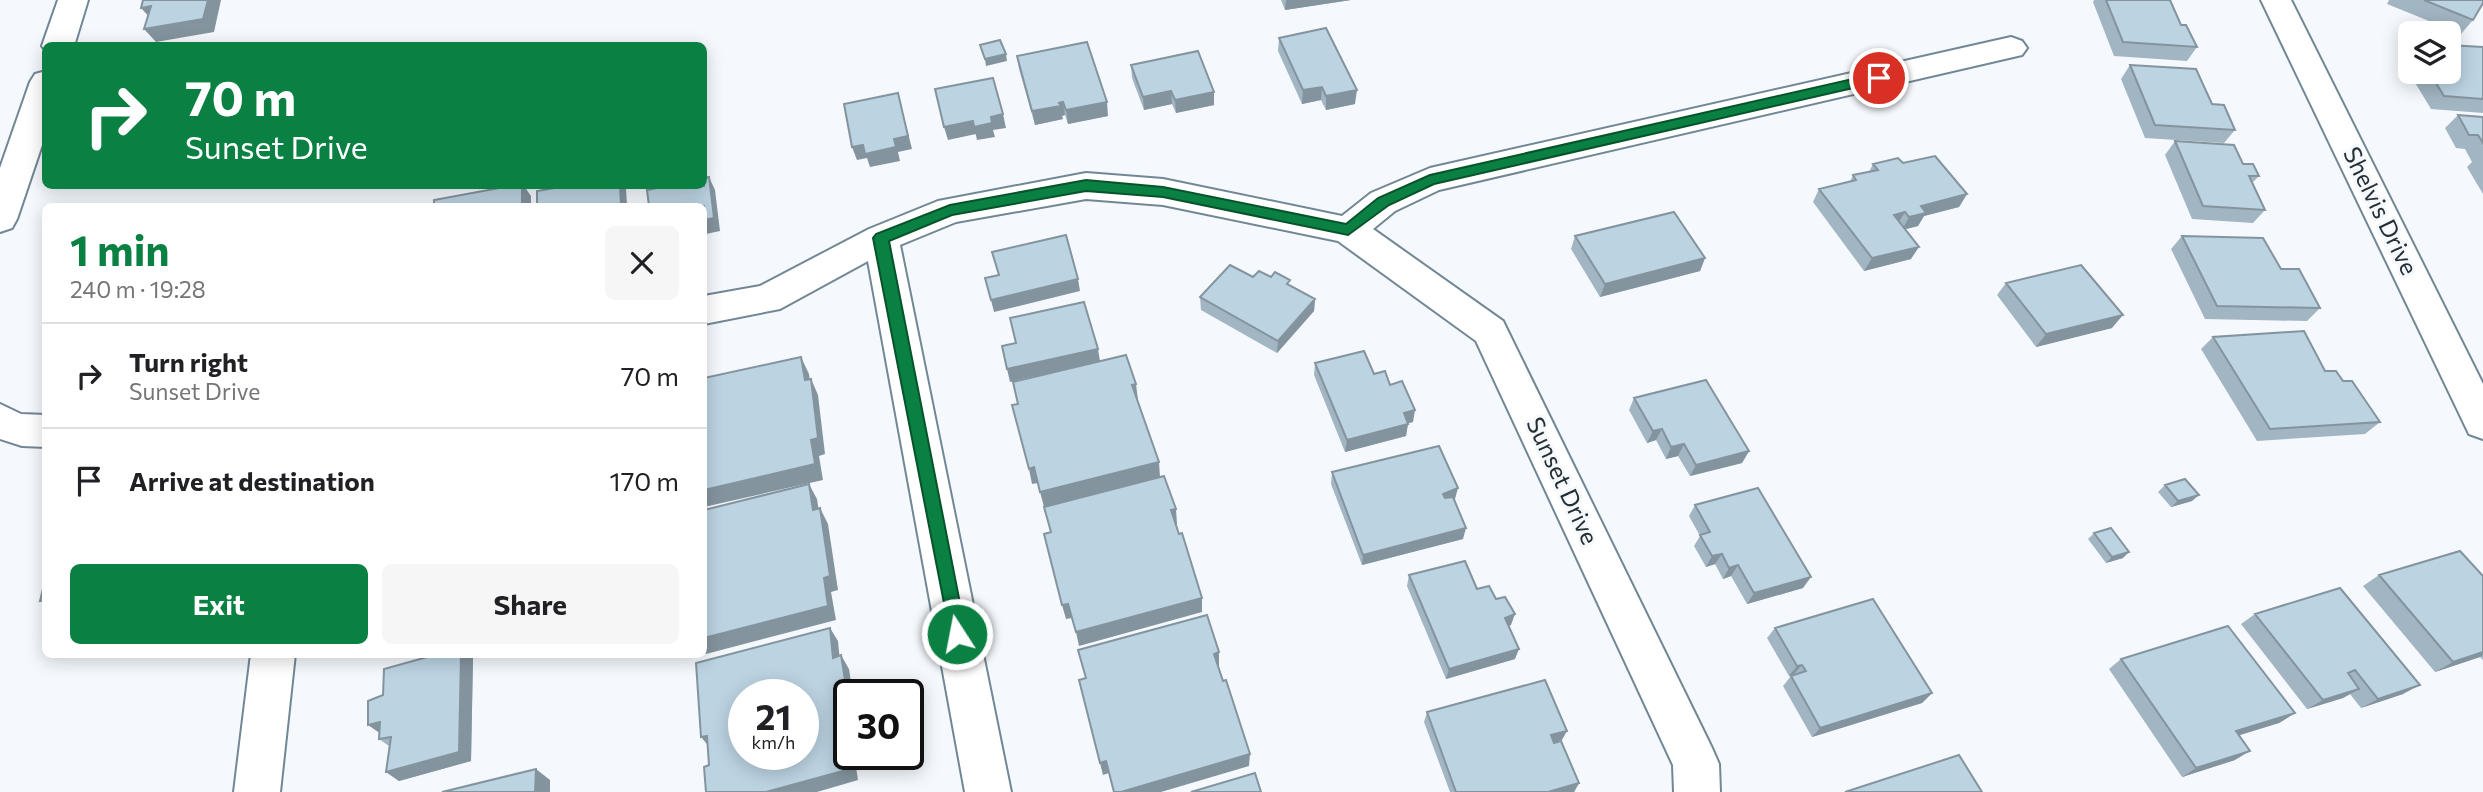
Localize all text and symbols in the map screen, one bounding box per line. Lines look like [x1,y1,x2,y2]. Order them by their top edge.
map controls [2398,21,2461,84]
button: layers [2398,21,2461,84]
pin [1849,48,1909,108]
icon: arrive [1860,59,1898,97]
text: 70 m [185,66,296,126]
icon: right [70,70,161,161]
text: Sunset Drive [185,126,368,166]
street label: Shelvis Drive [2338,142,2425,279]
text: 1 min [70,223,170,275]
button: close [605,226,679,300]
text: 240 m · 19:28 [70,275,206,303]
text: Turn right [129,346,248,377]
icon: right [70,357,108,395]
text: 70 m [621,360,679,391]
text: Sunset Drive [129,377,260,405]
street label: Sunset Drive [1521,412,1605,549]
icon: arrive [70,462,108,500]
text: Arrive at destination [129,465,375,496]
text: 170 m [610,465,679,496]
button: Exit [70,564,368,644]
button: Share [382,564,679,644]
position arrow [920,597,994,671]
speed limit sign: 30 [833,679,924,770]
text: 21 [756,694,791,737]
text: km/h [752,731,795,753]

